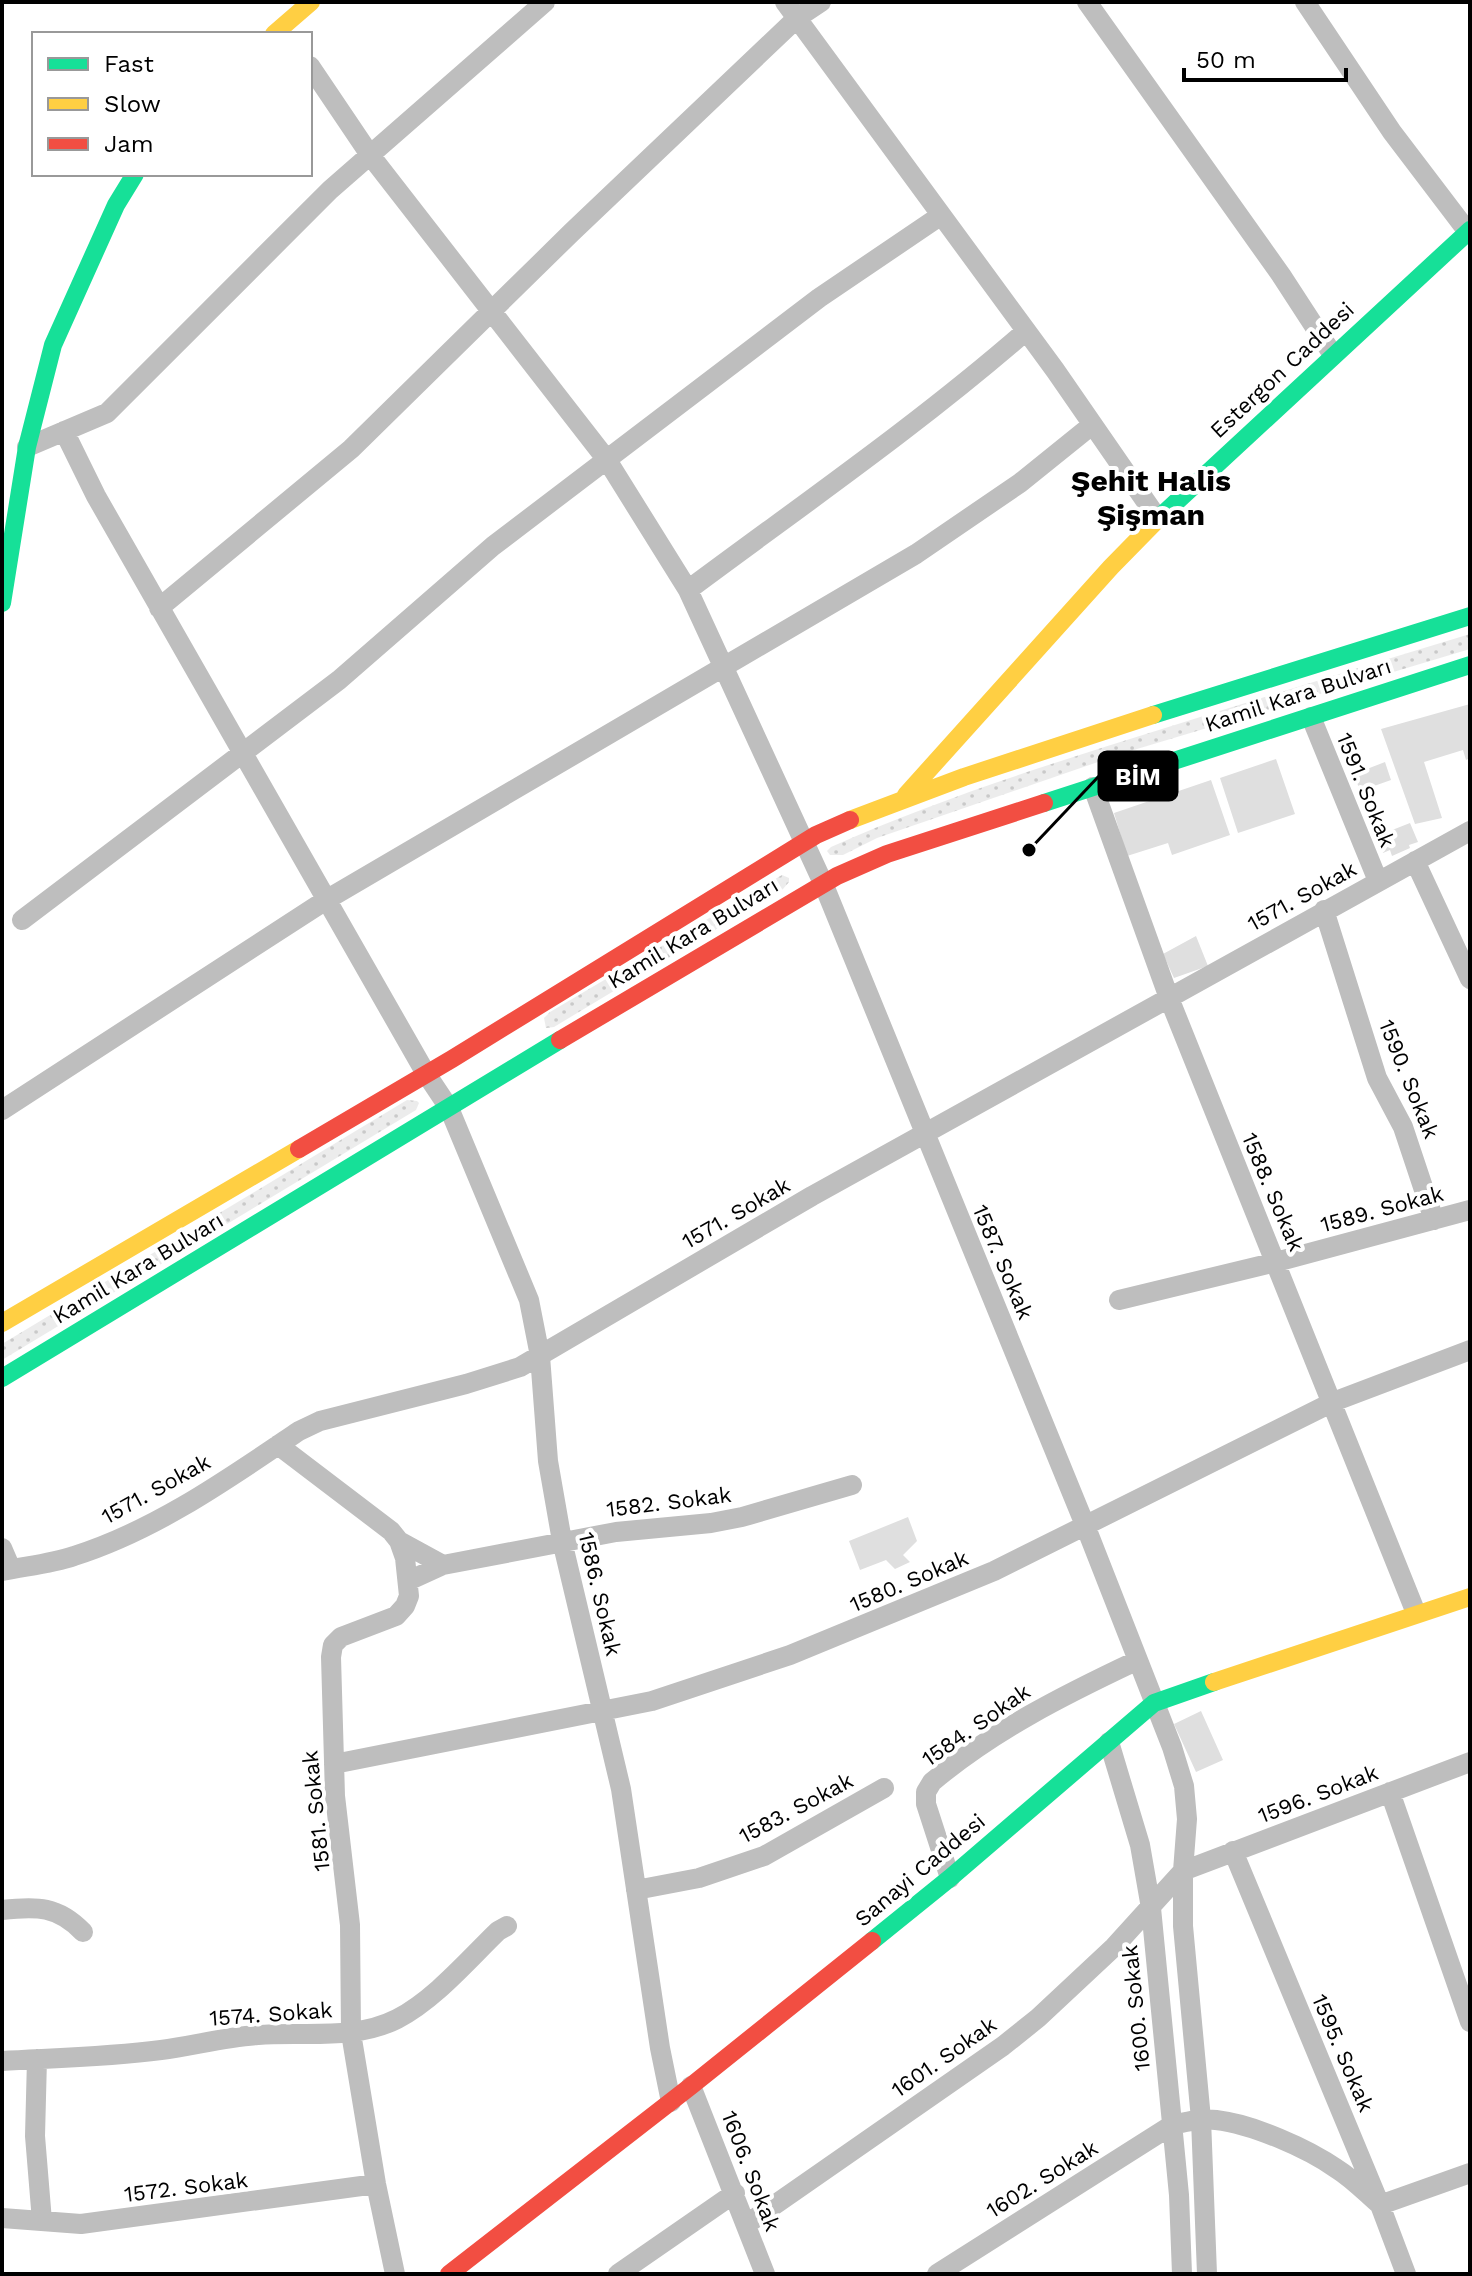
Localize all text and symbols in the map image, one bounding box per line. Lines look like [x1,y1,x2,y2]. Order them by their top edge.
legend [32,32,312,176]
scale bar [1184,32,1346,82]
text: 50 m [1196,46,1256,74]
text: Fast [104,50,154,78]
text: Slow [104,90,161,118]
text: Jam [104,130,154,158]
street label: Estergon Caddesi [1205,297,1359,443]
district label: Şehit Halis Şişman [1071,463,1231,532]
street label: Kamil Kara Bulvarı [1202,653,1394,737]
street label: 1591. Sokak [1332,729,1400,851]
callout: BİM [1099,752,1177,800]
text: BİM [1115,763,1161,791]
street label: 1571. Sokak [1243,856,1361,936]
street label: Kamil Kara Bulvarı [603,872,783,994]
street label: 1590. Sokak [1374,1016,1444,1142]
street label: 1588. Sokak [1237,1129,1309,1255]
street label: 1571. Sokak [678,1172,794,1254]
street label: 1589. Sokak [1318,1181,1446,1237]
street label: 1587. Sokak [968,1201,1038,1323]
street label: Kamil Kara Bulvarı [48,1207,228,1329]
street label: 1571. Sokak [97,1449,215,1529]
street label: 1582. Sokak [605,1482,733,1522]
street label: 1586. Sokak [574,1530,626,1658]
street label: 1580. Sokak [846,1545,972,1617]
street label: 1584. Sokak [917,1679,1035,1771]
street label: 1581. Sokak [297,1749,335,1873]
street label: 1596. Sokak [1255,1760,1381,1828]
street label: 1583. Sokak [735,1768,857,1848]
street label: Sanayi Caddesi [850,1808,990,1932]
street label: 1600. Sokak [1117,1944,1155,2072]
street label: 1595. Sokak [1307,1990,1379,2116]
street label: 1574. Sokak [209,1997,333,2031]
street label: 1601. Sokak [887,2012,1001,2102]
street label: 1606. Sokak [717,2107,785,2235]
street label: 1602. Sokak [982,2135,1102,2223]
street label: 1572. Sokak [123,2167,249,2207]

